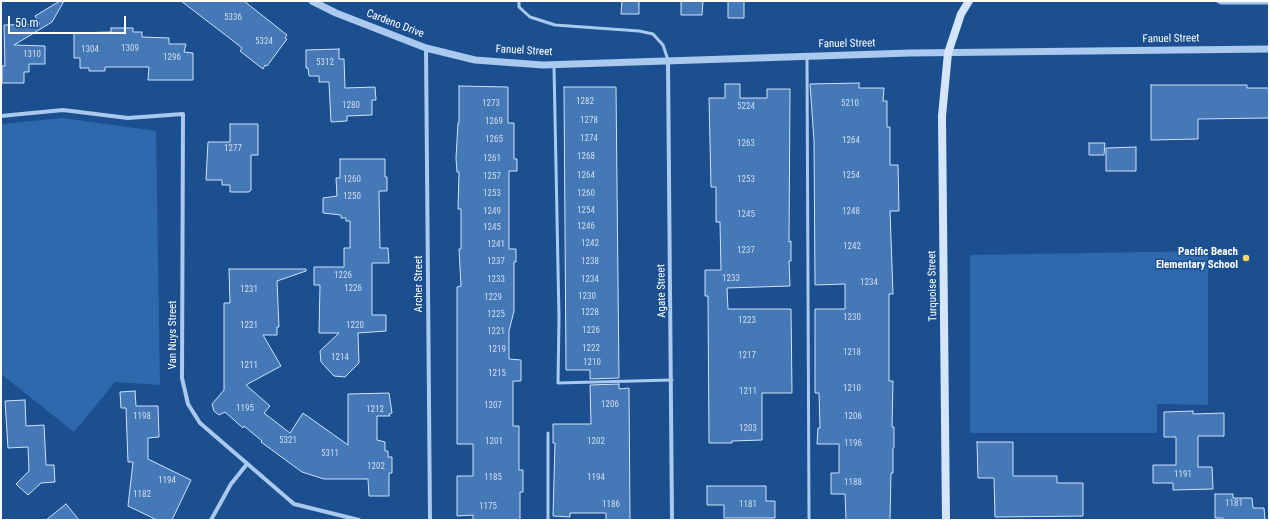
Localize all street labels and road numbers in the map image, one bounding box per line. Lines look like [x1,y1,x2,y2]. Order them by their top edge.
street label: Cardeno Drive [364,7,426,41]
street label: Fanuel Street [1142,32,1200,46]
street label: Fanuel Street [818,37,876,51]
street label: Fanuel Street [495,43,553,59]
street label: Turquoise Street [926,250,940,322]
street label: Archer Street [412,256,426,312]
street label: Agate Street [655,264,669,318]
street label: Van Nuys Street [166,300,180,370]

